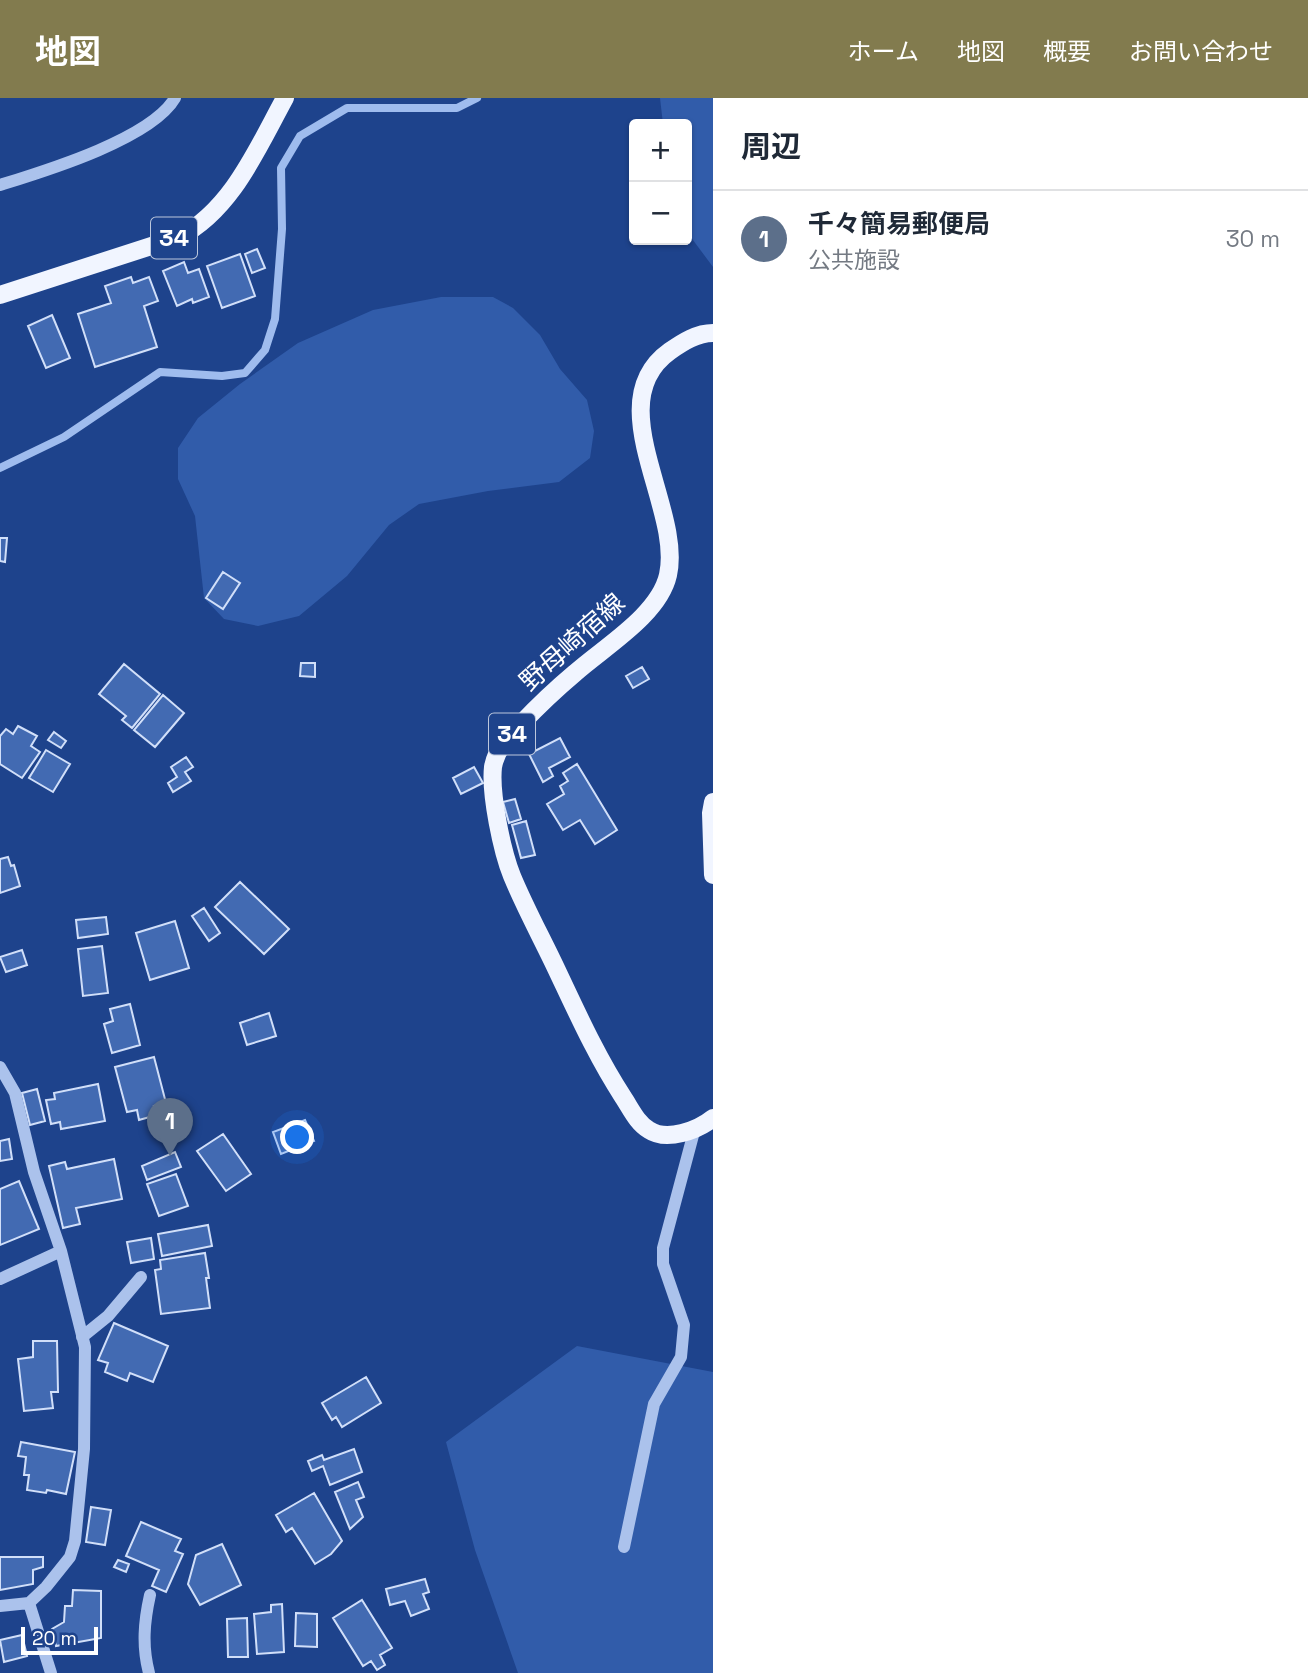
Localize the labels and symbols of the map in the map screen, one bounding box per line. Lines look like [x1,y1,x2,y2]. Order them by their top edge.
road number: 34 [151,218,197,258]
street label: 野母崎宿線 [512,586,632,698]
road number: 34 [489,714,535,754]
pin: 1 [147,1098,193,1156]
your location [280,1120,314,1154]
scale bar [21,1624,98,1656]

